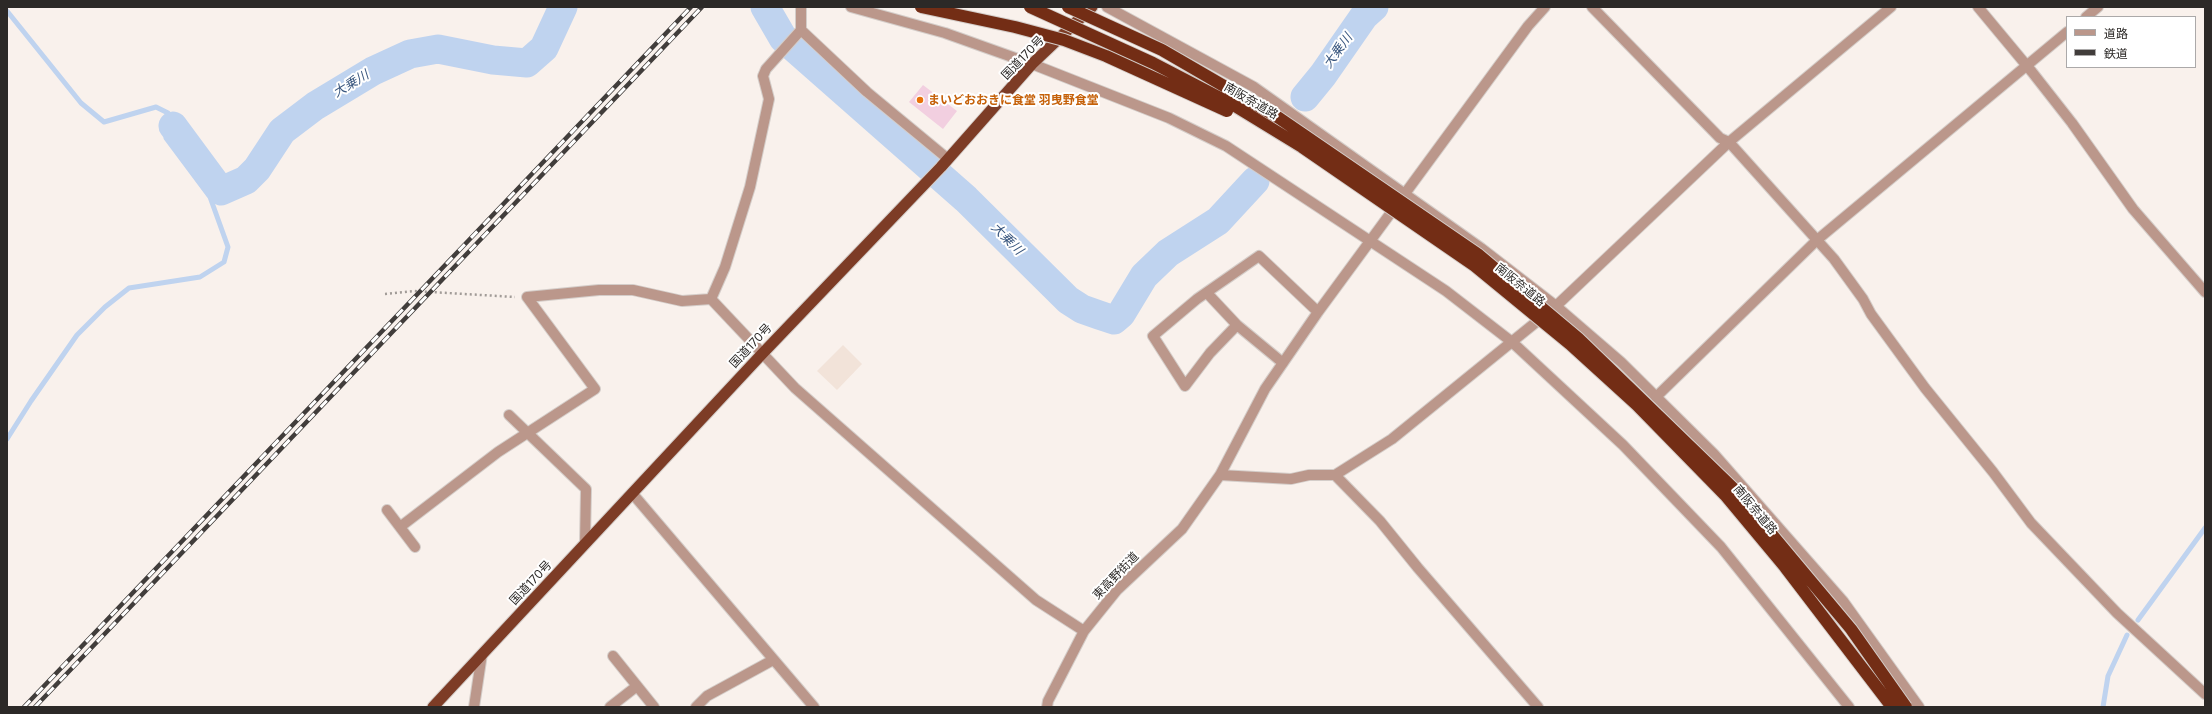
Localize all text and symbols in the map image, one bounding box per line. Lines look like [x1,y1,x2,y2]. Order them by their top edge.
legend [2066,16,2196,68]
text: 道路 [2104,26,2128,41]
water label: 大乗川 [1320,31,1356,71]
street label: 国道170号 [999,33,1047,83]
text: 鉄道 [2104,46,2128,61]
water label: 大乗川 [330,67,372,101]
street label: 南阪奈道路 [1221,80,1281,122]
place label: まいどおおきに食堂 羽曳野食堂 [928,93,1099,107]
marker: まいどおおきに食堂 羽曳野食堂 [915,95,925,105]
water label: 大乗川 [988,220,1026,258]
street label: 南阪奈道路 [1492,261,1548,309]
street label: 国道170号 [727,321,775,371]
street label: 南阪奈道路 [1730,482,1780,538]
street label: 東高野街道 [1090,549,1142,603]
street label: 国道170号 [507,558,555,608]

